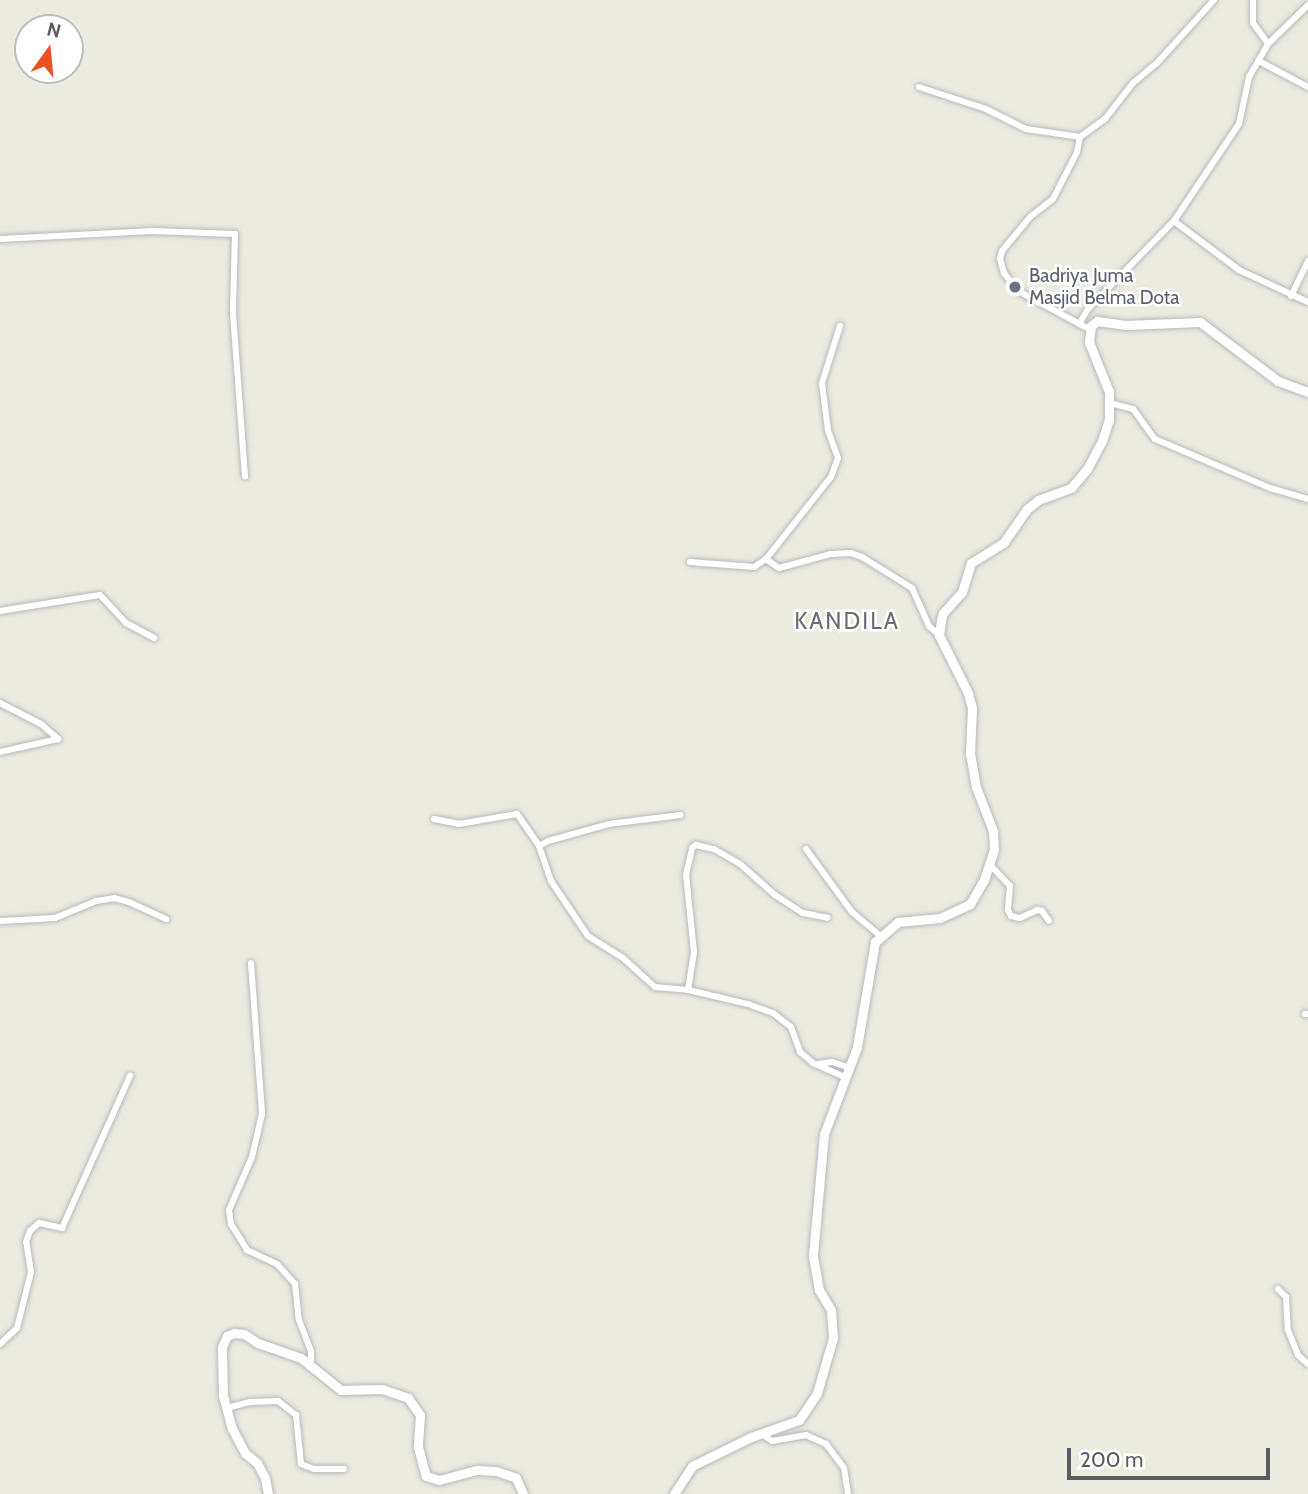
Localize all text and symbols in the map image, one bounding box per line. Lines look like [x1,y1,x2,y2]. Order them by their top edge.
north arrow [14,14,84,84]
text: N [45,17,64,43]
place label: Badriya Juma Masjid Belma Dota [1029,265,1179,309]
marker: Badriya Juma Masjid Belma Dota [1007,279,1023,295]
district label: KANDILA [795,607,899,635]
scale bar [1070,1434,1273,1478]
text: 200 m [1080,1447,1143,1472]

